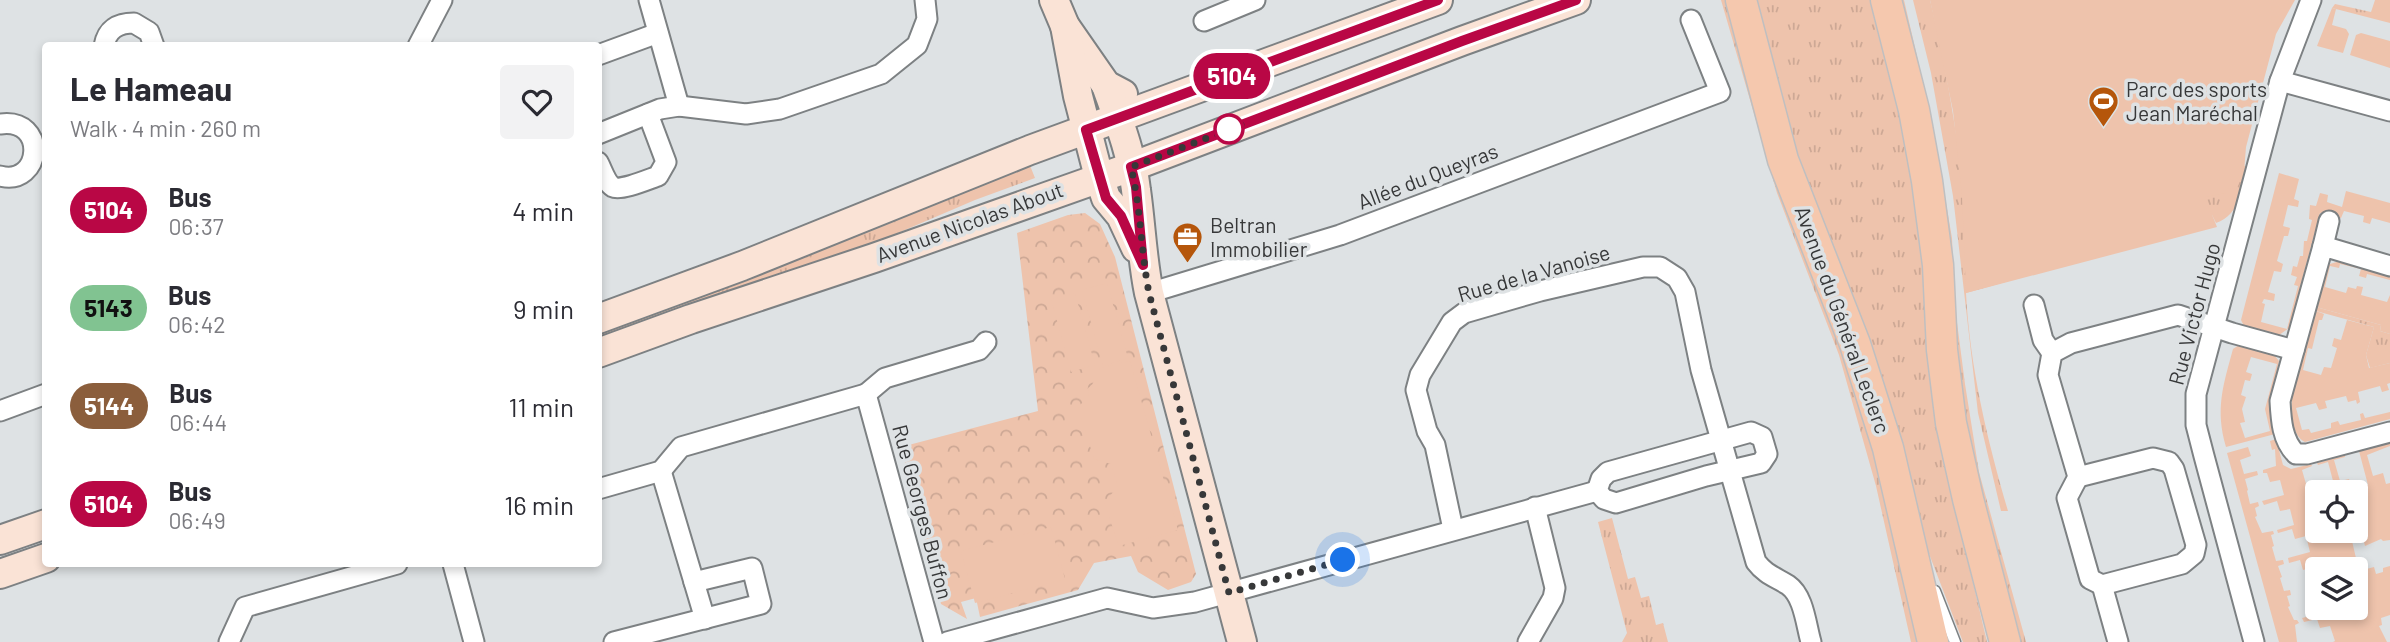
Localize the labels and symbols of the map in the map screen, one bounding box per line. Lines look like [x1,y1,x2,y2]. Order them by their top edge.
line badge: 5104 [1183,53,1281,99]
place label: Parc des sports Jean Maréchal [2126,76,2267,125]
sports icon: Parc des sports Jean Maréchal [2086,85,2120,129]
unlabelled marker [1214,114,1244,144]
street label: Allée du Queyras [1354,137,1501,214]
street label: Avenue Nicolas About [873,176,1066,267]
street label: Avenue du Général Leclerc [1791,202,1896,437]
place label: Beltran Immobilier [1210,212,1308,261]
office icon: Beltran Immobilier [1170,221,1204,265]
street label: Rue de la Vanoise [1454,239,1613,306]
street label: Rue Victor Hugo [2163,240,2225,388]
street label: Rue Georges Buffon [888,422,959,602]
your location [1325,542,1360,577]

